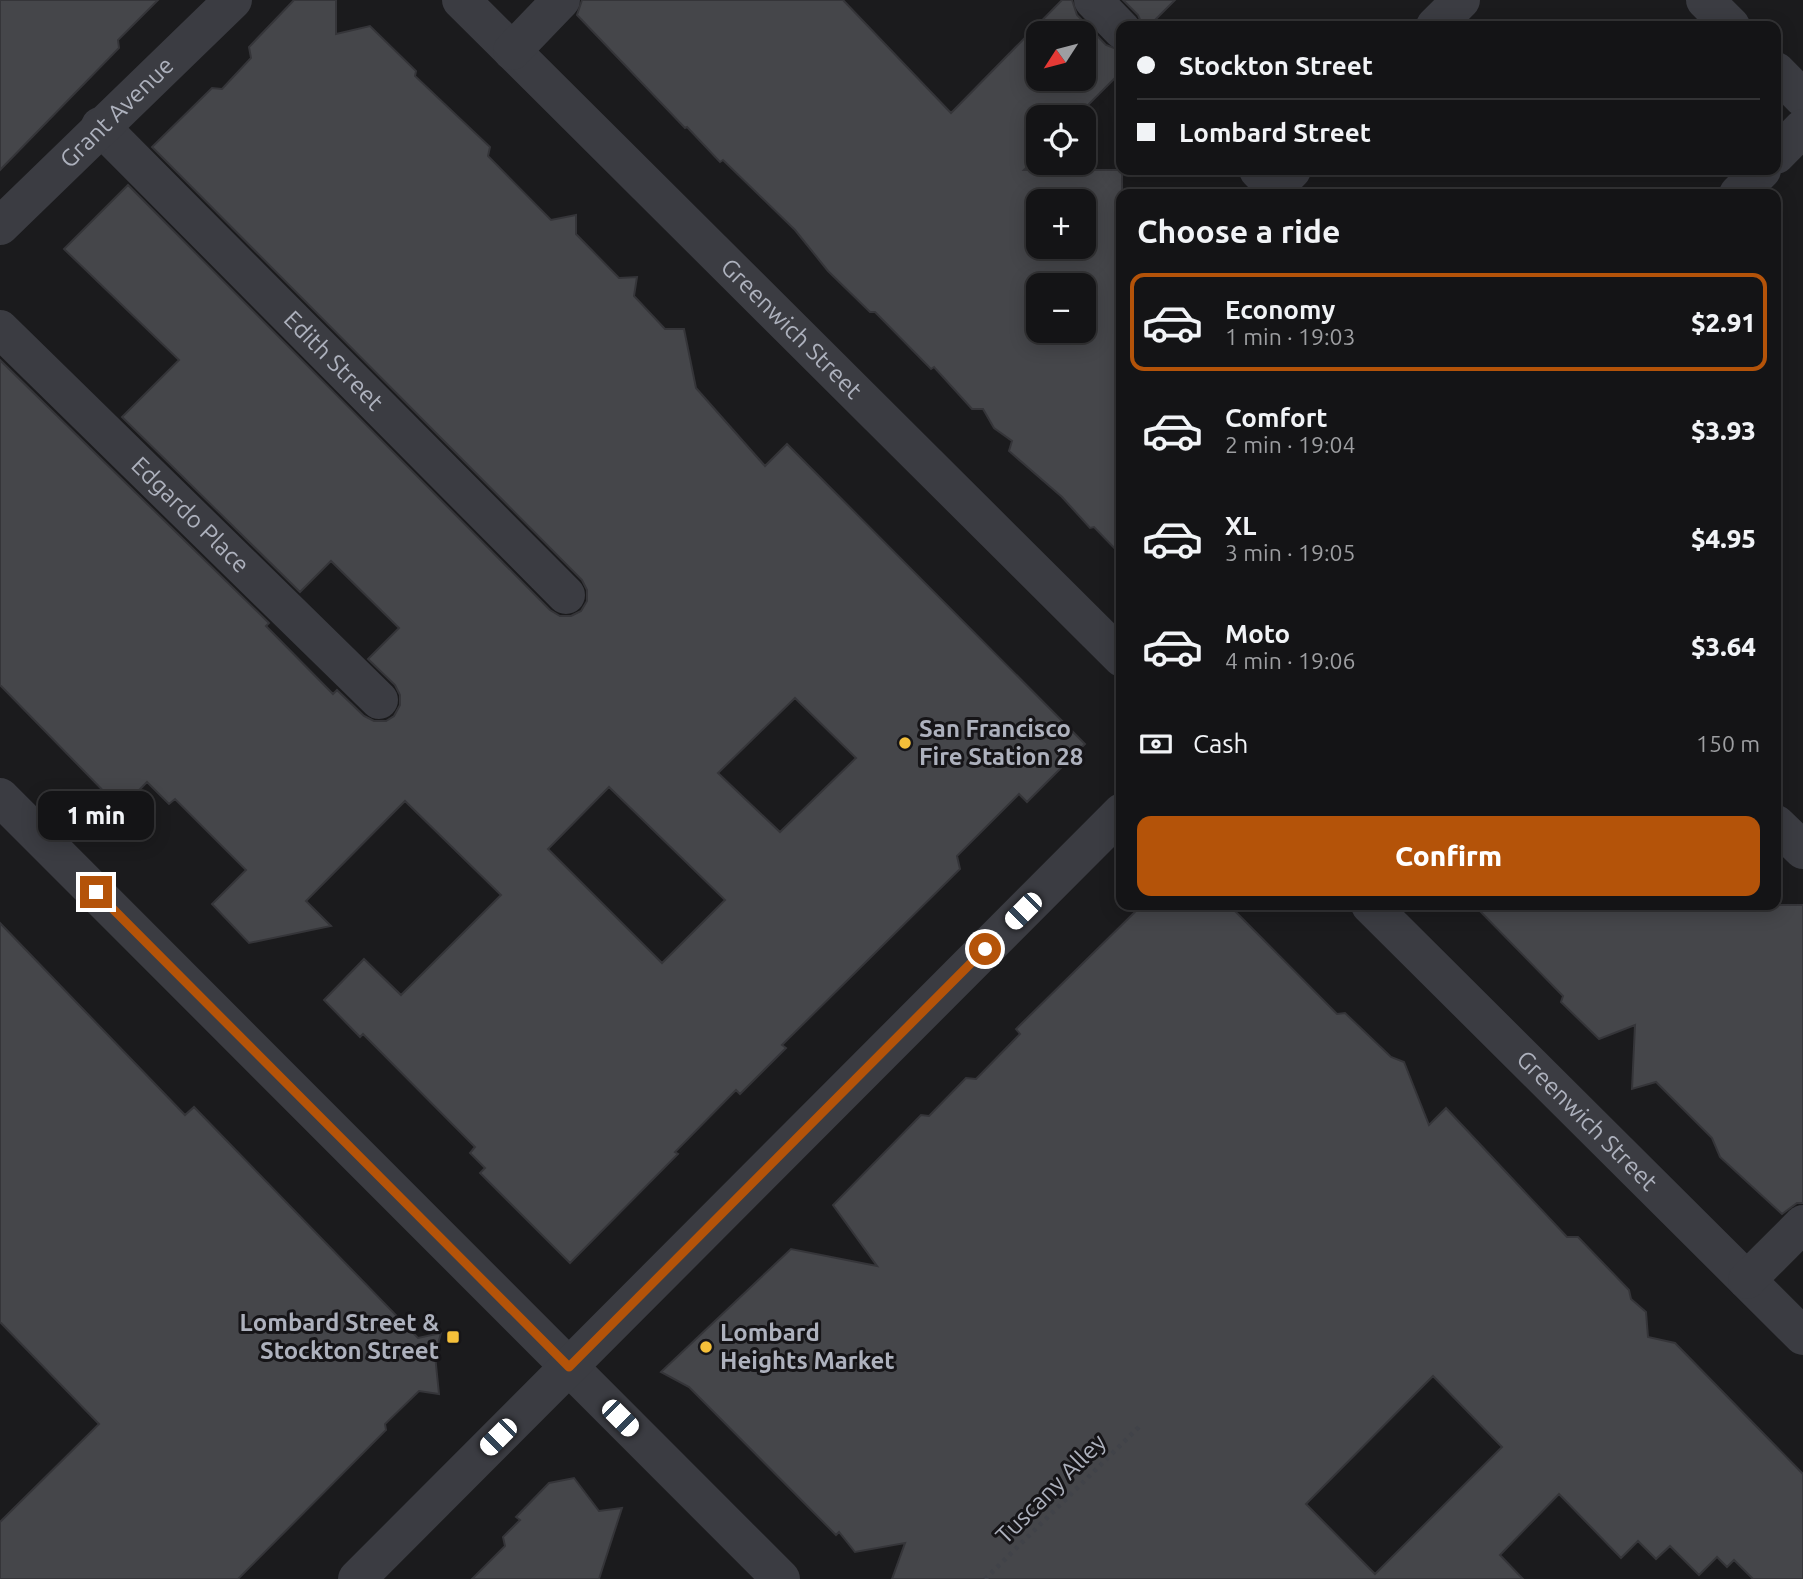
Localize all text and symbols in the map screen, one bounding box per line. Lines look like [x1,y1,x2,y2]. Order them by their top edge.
north arrow [1026,21,1096,91]
map controls [1026,21,1096,343]
street label: Grant Avenue [55,51,179,173]
text: Stockton Street [1179,51,1373,80]
button: locate [1026,105,1096,175]
text: Lombard Street [1179,118,1371,147]
button: + [1026,189,1096,259]
text: Choose a ride [1137,213,1340,249]
street label: Greenwich Street [716,253,868,404]
button: − [1026,273,1096,343]
icon: car [1141,291,1204,354]
text: Economy [1225,295,1335,324]
street label: Edith Street [279,305,389,416]
text: $2.91 [1691,308,1756,337]
text: 1 min · 19:03 [1225,324,1356,349]
icon: car [1141,399,1204,462]
text: Comfort [1225,403,1328,432]
text: $3.93 [1691,416,1756,445]
text: 2 min · 19:04 [1225,432,1356,457]
street label: Edgardo Place [126,451,255,578]
icon: car [1141,507,1204,570]
text: XL [1225,511,1256,540]
text: $4.95 [1691,524,1756,553]
text: 3 min · 19:05 [1225,540,1356,565]
icon: car [1141,615,1204,678]
text: Moto [1225,619,1290,648]
text: $3.64 [1691,632,1756,661]
text: 4 min · 19:06 [1225,648,1356,673]
place label: San Francisco Fire Station 28 [919,715,1083,770]
icon: cash [1137,725,1175,763]
text: Cash [1193,729,1248,758]
text: 150 m [1696,731,1760,756]
marker: San Francisco Fire Station 28 [897,735,913,751]
callout: 1 min [38,790,154,840]
text: 1 min [67,803,125,828]
button: Confirm [1137,816,1760,896]
route end [80,876,112,908]
car [1001,889,1046,933]
route start [969,933,1001,965]
street label: Greenwich Street [1511,1045,1663,1196]
place label: Lombard Street & Stockton Street [240,1309,439,1364]
place label: Lombard Heights Market [720,1319,895,1374]
marker: Lombard Street & Stockton Street [445,1329,461,1345]
marker: Lombard Heights Market [698,1339,714,1355]
car [598,1396,643,1440]
car [476,1415,521,1459]
street label: Tuscany Alley [990,1428,1111,1549]

